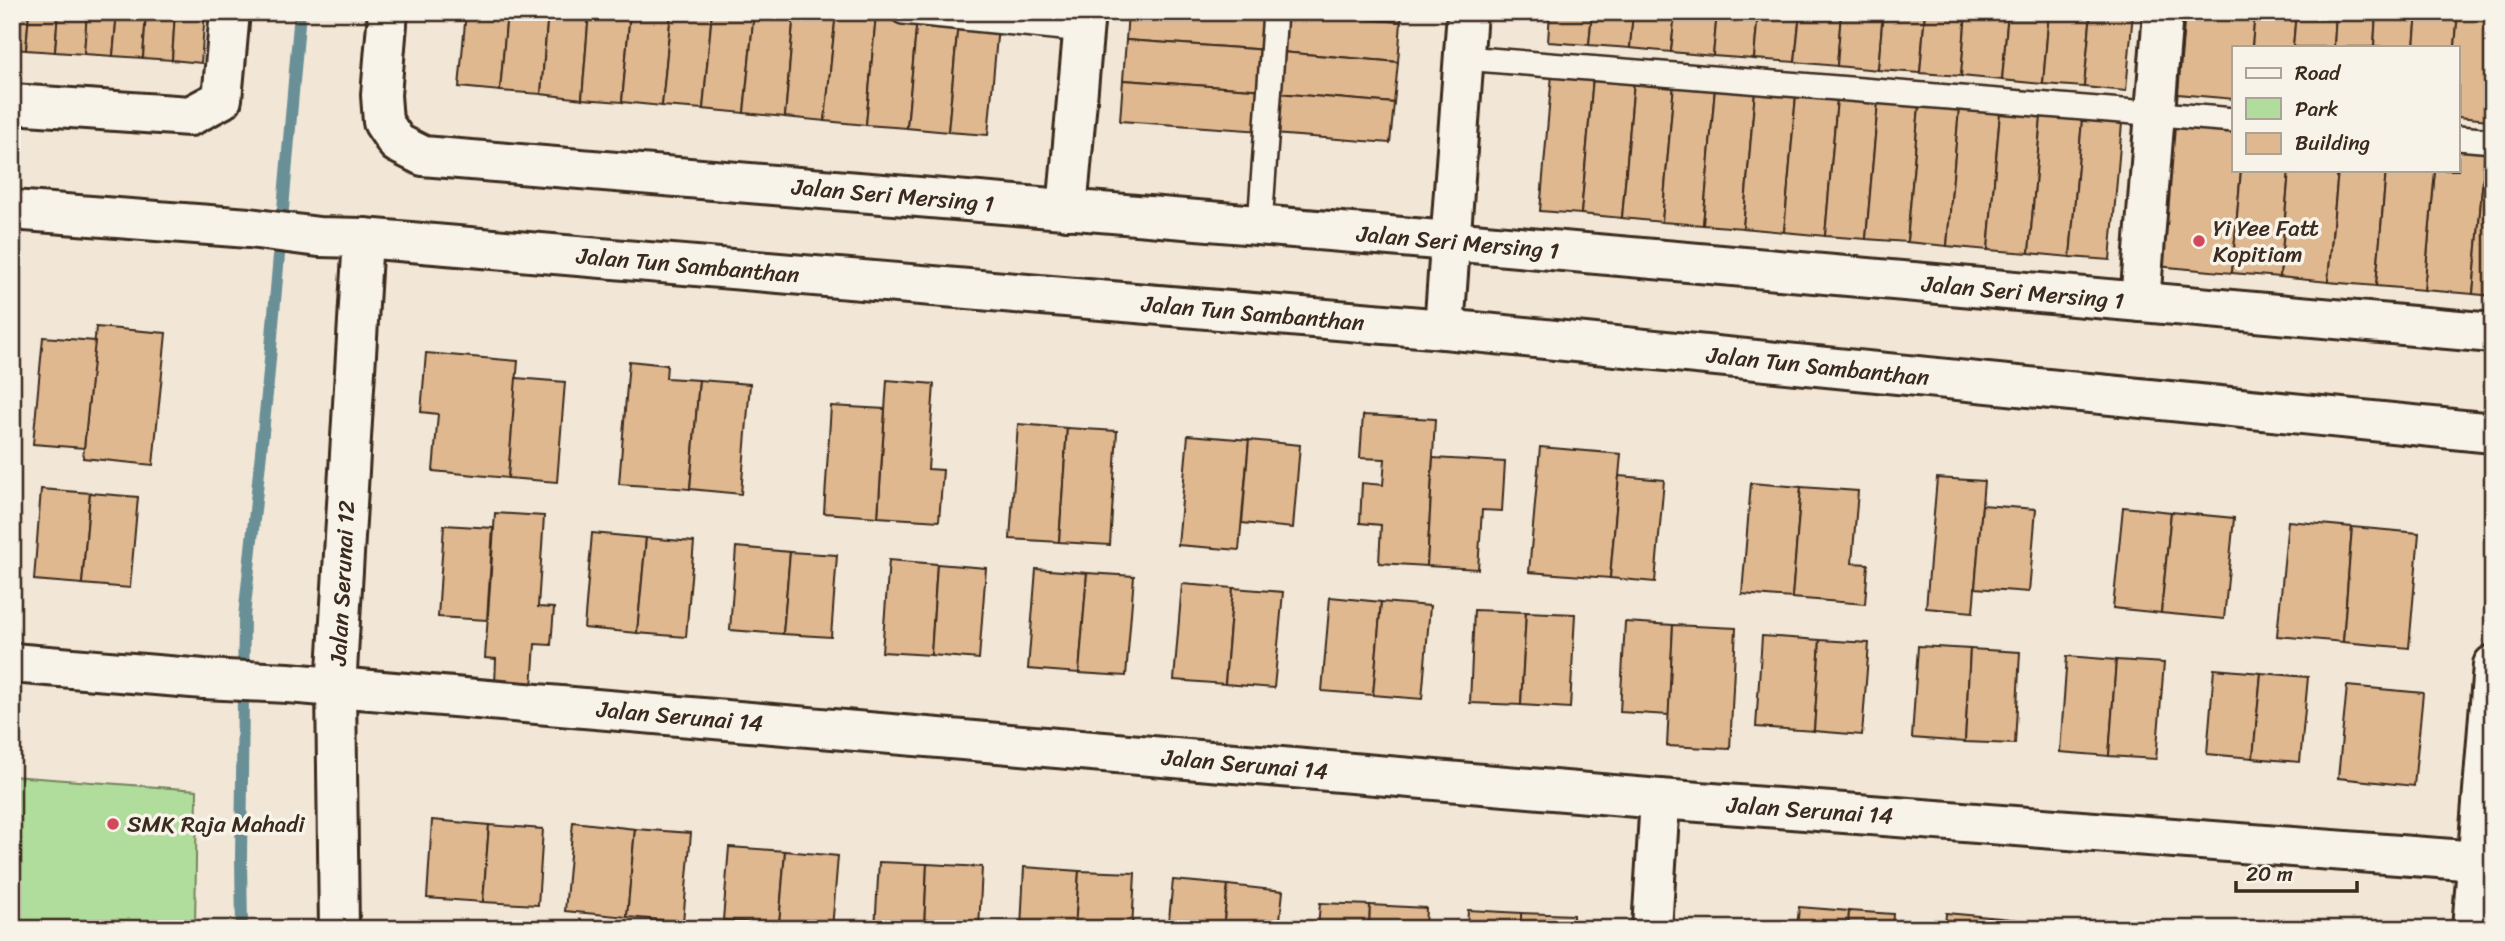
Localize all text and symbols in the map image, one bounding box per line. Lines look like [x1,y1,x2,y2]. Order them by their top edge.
legend [2232,46,2460,172]
text: Road [2295,54,2342,92]
text: Park [2295,90,2338,128]
text: Building [2295,124,2371,162]
street label: Jalan Seri Mersing 1 [789,166,996,225]
place label: Yi Yee Fatt Kopitiam [2213,208,2319,275]
street label: Jalan Seri Mersing 1 [1354,213,1561,272]
marker: Yi Yee Fatt Kopitiam [2191,233,2207,249]
street label: Jalan Tun Sambanthan [574,235,802,296]
street label: Jalan Seri Mersing 1 [1919,263,2126,322]
street label: Jalan Tun Sambanthan [1139,283,1367,344]
street label: Jalan Tun Sambanthan [1704,334,1932,399]
street label: Jalan Serunai 12 [318,499,367,668]
street label: Jalan Serunai 14 [594,689,765,744]
street label: Jalan Serunai 14 [1159,737,1330,792]
street label: Jalan Serunai 14 [1724,784,1895,837]
place label: SMK Raja Mahadi [127,804,305,845]
marker: SMK Raja Mahadi [105,816,121,832]
scale bar [2236,850,2356,894]
text: 20 m [2246,855,2293,893]

